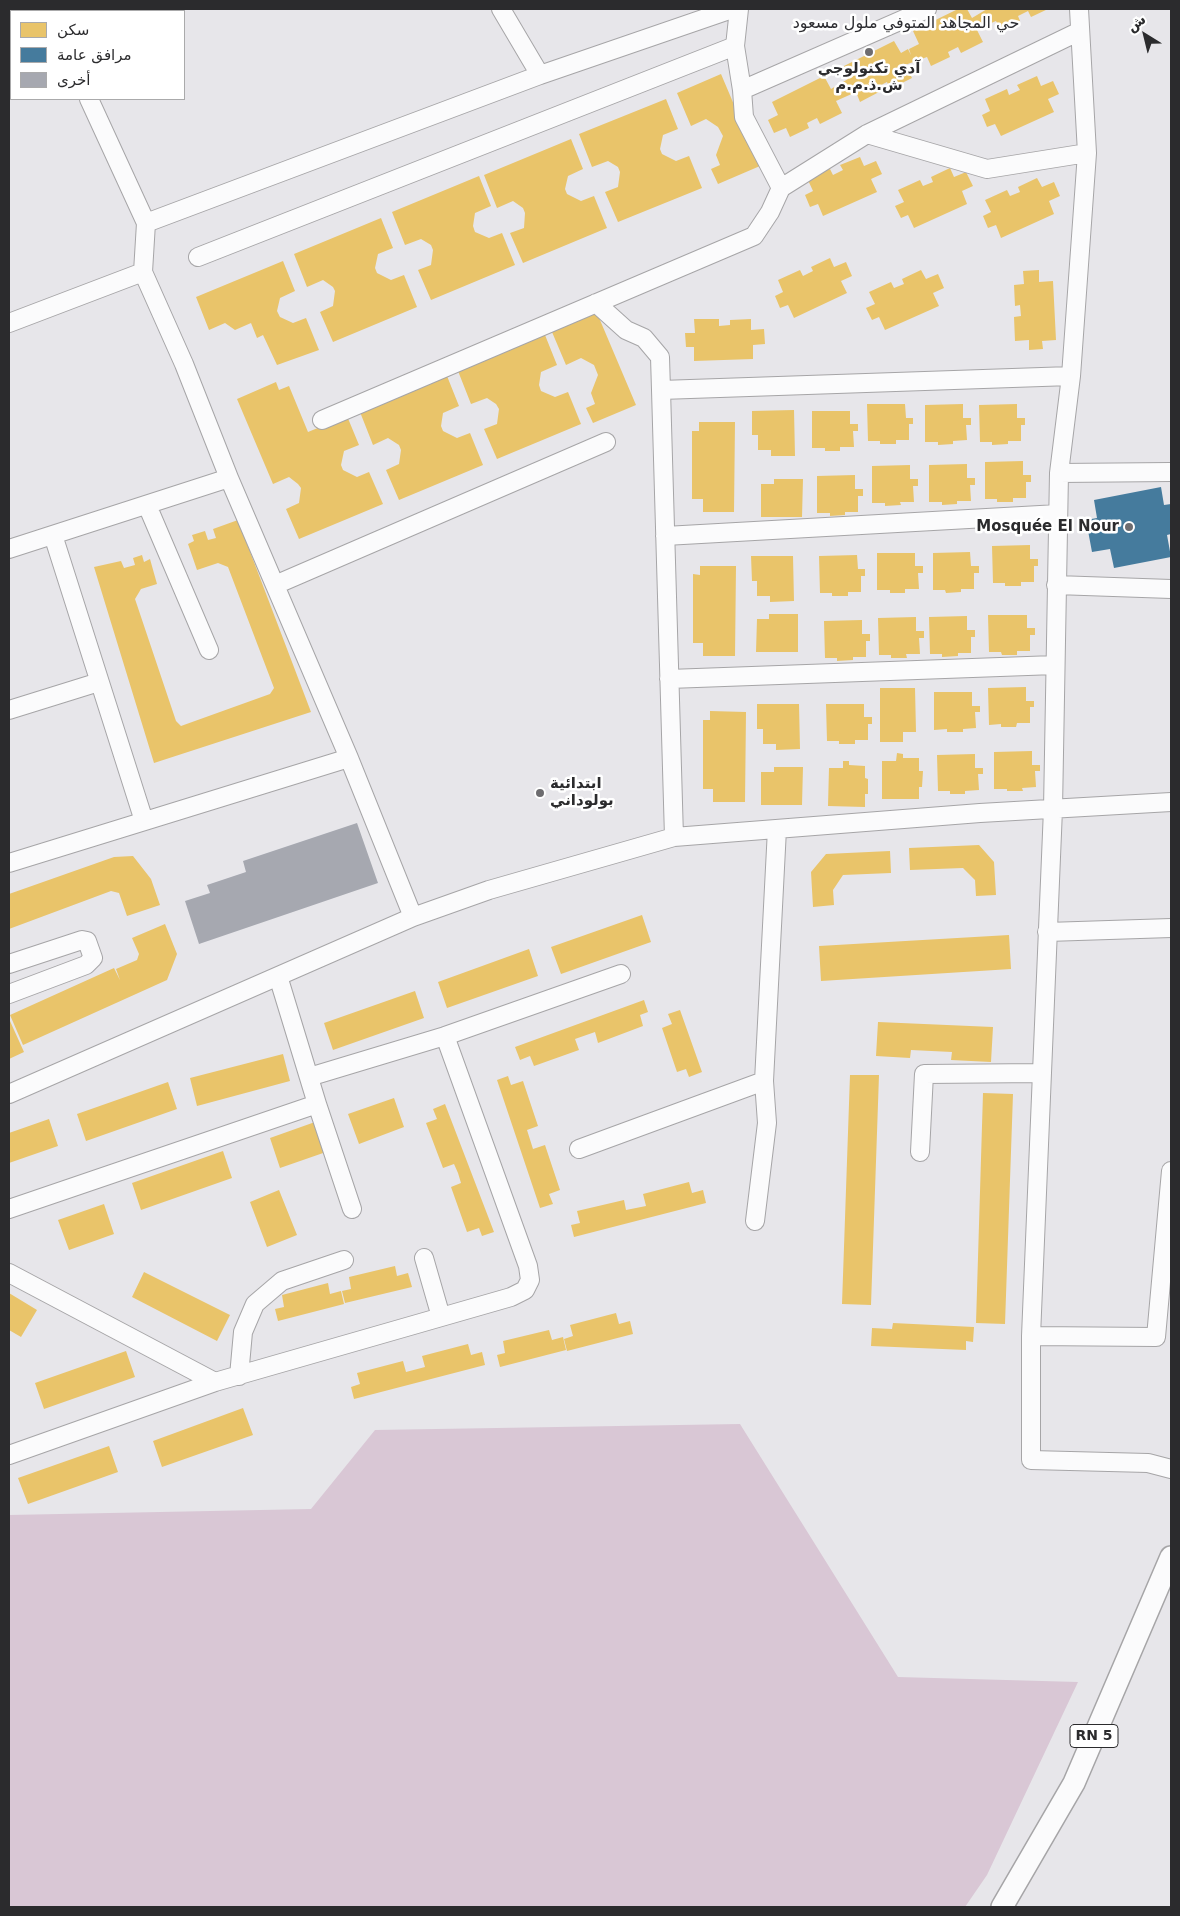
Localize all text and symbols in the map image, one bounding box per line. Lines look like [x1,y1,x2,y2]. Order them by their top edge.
legend [10,10,185,100]
north arrow [1120,10,1170,60]
text: ش [1124,11,1149,35]
district label: حي المجاهد المتوفي ملول مسعود [793,14,1019,34]
text: سكن [57,21,89,39]
text: مرافق عامة [57,46,132,64]
marker: آدي تكنولوجي ش.ذ.م.م [863,46,875,58]
place label: آدي تكنولوجي ش.ذ.م.م [818,60,920,95]
text: أخرى [57,71,90,89]
place label: Mosquée El Nour [976,518,1119,536]
marker: Mosquée El Nour [1123,521,1135,533]
place label: ابتدائية بولوداني [550,775,614,810]
marker: ابتدائية بولوداني [534,787,546,799]
road number: RN 5 [1070,1724,1118,1748]

